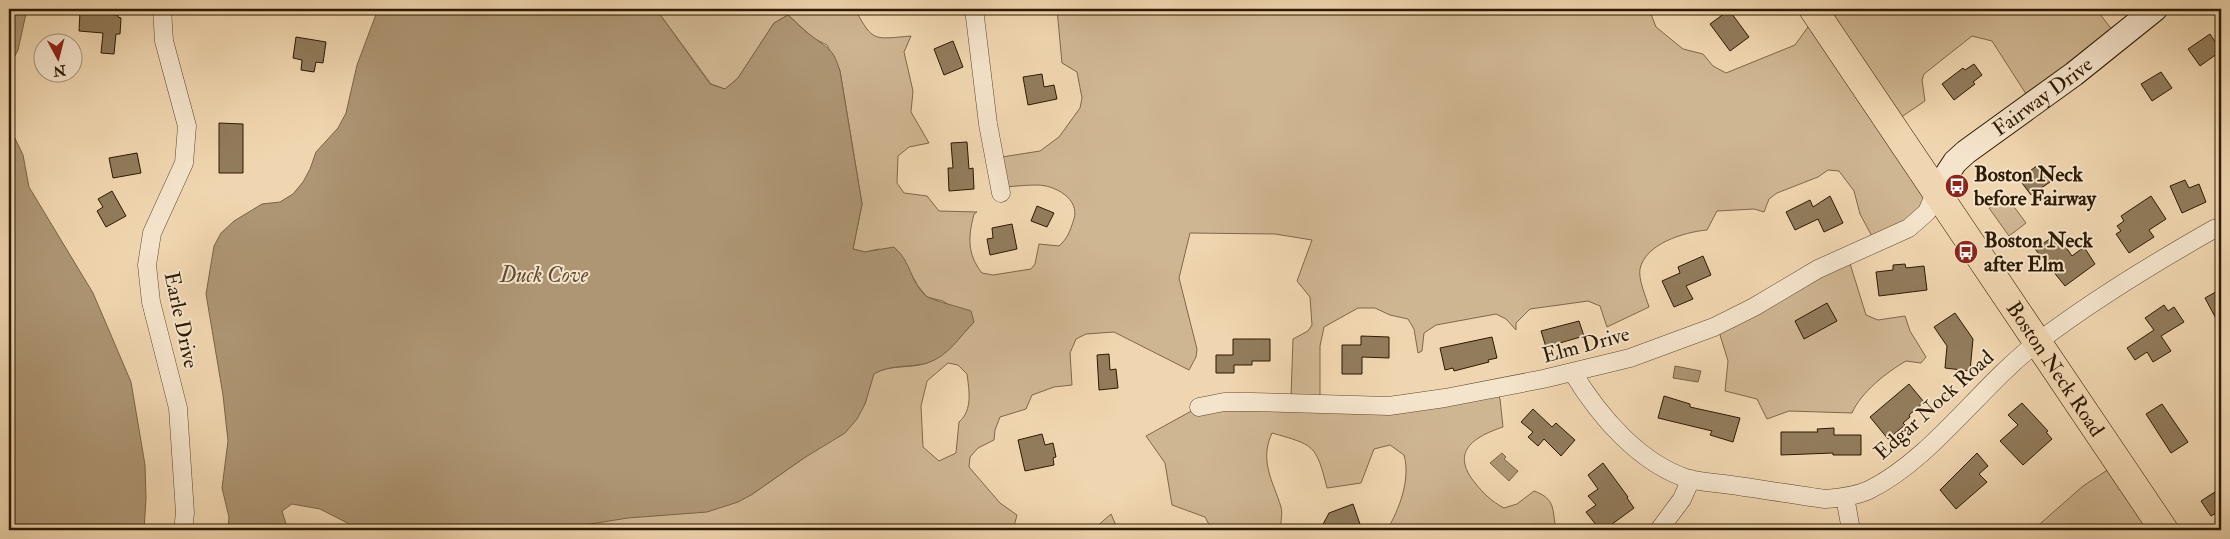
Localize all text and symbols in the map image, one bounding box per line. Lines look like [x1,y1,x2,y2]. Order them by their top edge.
north arrow [32,32,82,82]
street label: Fairway Drive [1987,51,2098,142]
text: N [52,61,68,80]
place label: Boston Neck before Fairway [1973,161,2097,212]
bus stop icon: Boston Neck before Fairway [1944,173,1970,199]
place label: Boston Neck after Elm [1984,227,2094,278]
bus stop icon: Boston Neck after Elm [1953,239,1979,265]
water label: Duck Cove [499,261,589,289]
street label: Earle Drive [158,269,204,371]
street label: Boston Neck Road [2000,296,2111,442]
street label: Elm Drive [1539,320,1633,370]
street label: Edgar Nock Road [1869,344,2000,466]

